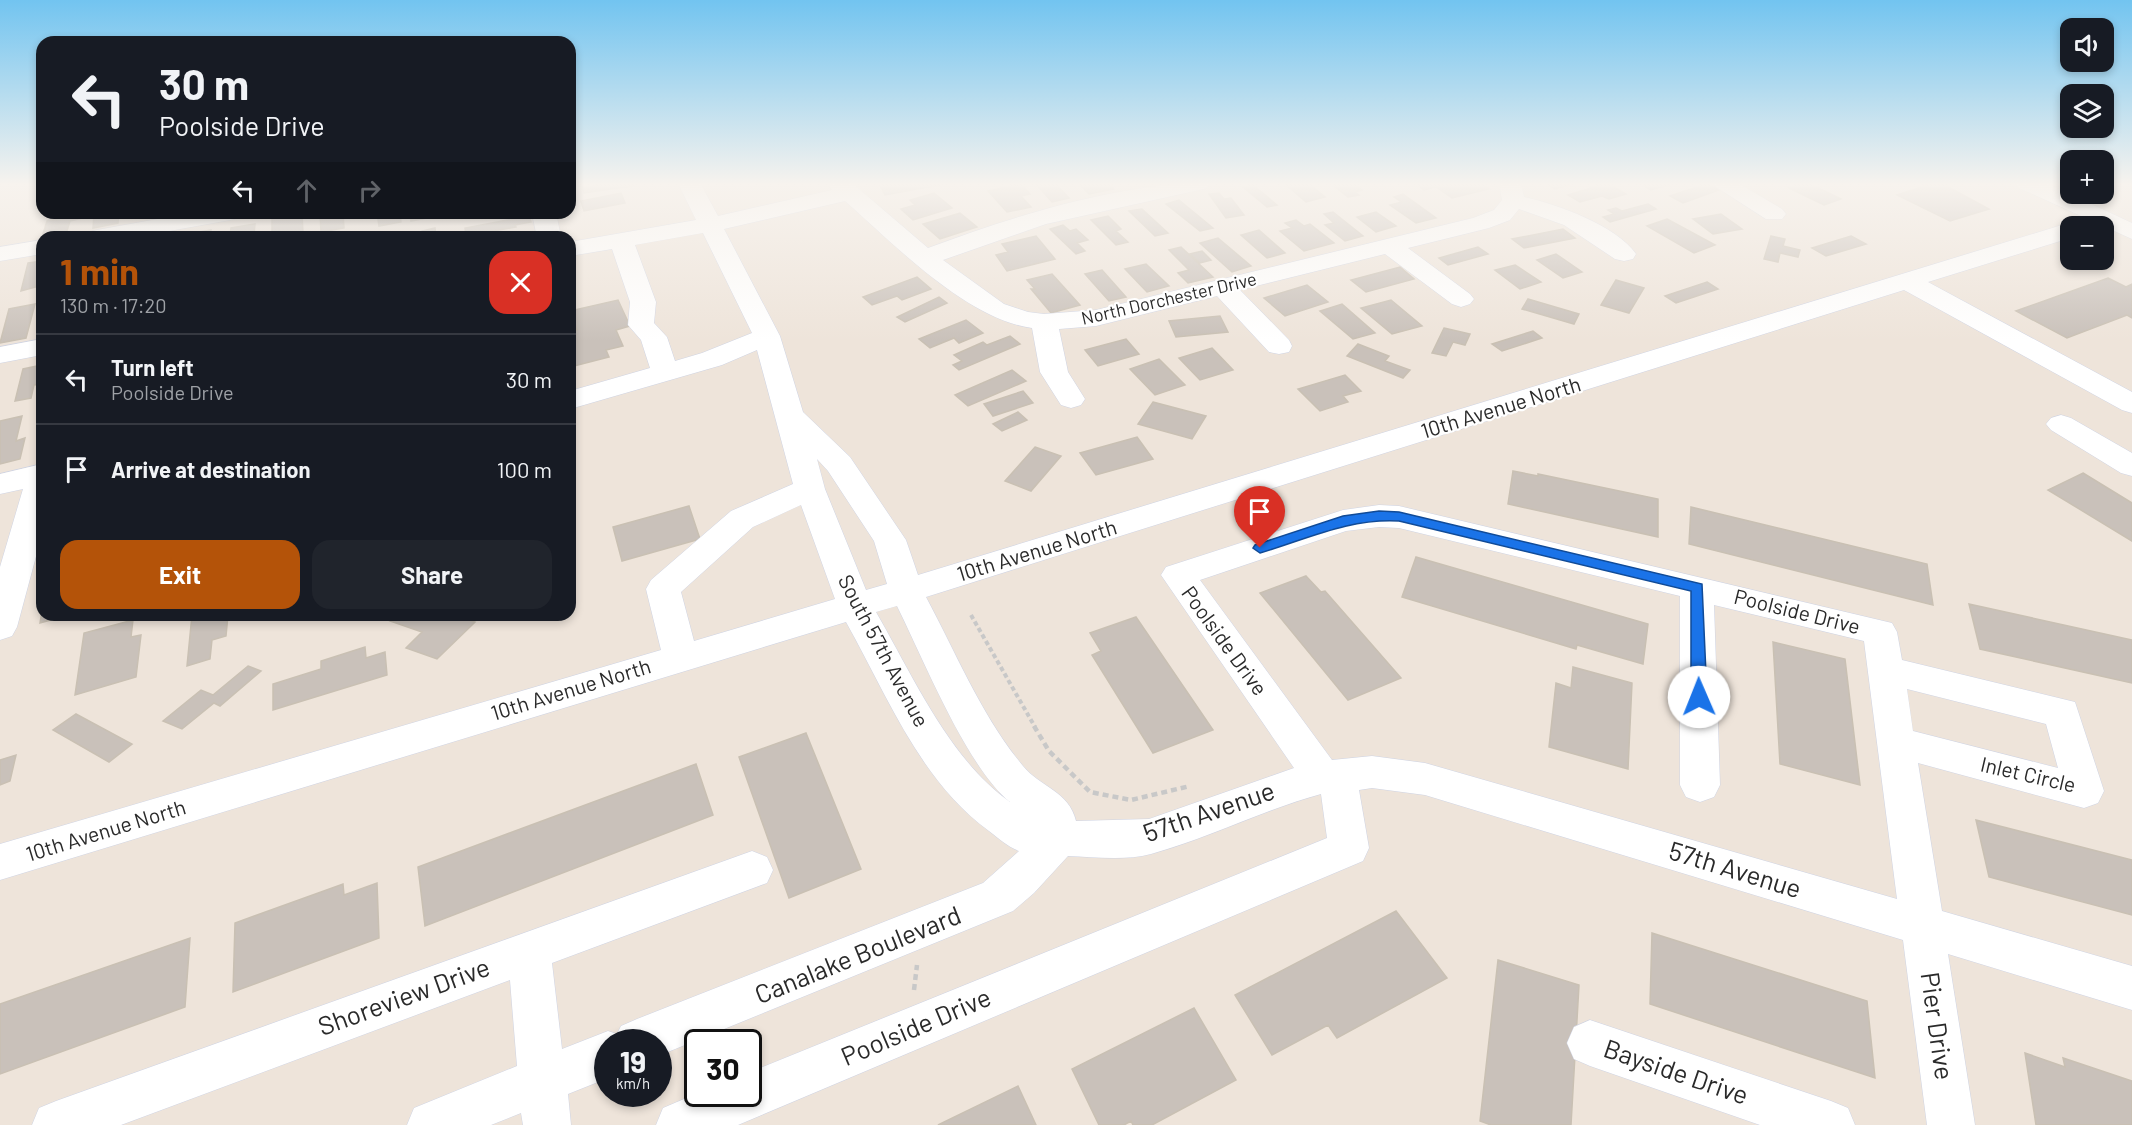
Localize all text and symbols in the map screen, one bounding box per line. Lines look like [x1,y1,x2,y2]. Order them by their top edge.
map controls [2060,18,2114,270]
button: sound [2060,18,2114,72]
text: 30 m [159,58,249,108]
icon: left [60,60,138,138]
button: layers [2060,84,2114,138]
text: Poolside Drive [159,109,325,141]
button: + [2060,150,2114,204]
icon: left [227,174,260,207]
icon: ahead [290,174,323,207]
icon: right [353,174,386,207]
button: − [2060,216,2114,270]
text: 1 min [60,249,139,292]
button: close [489,251,552,314]
street label: North Dorchester Drive [1079,267,1259,329]
text: 130 m · 17:20 [60,293,167,317]
text: Turn left [111,354,194,380]
icon: left [60,363,93,396]
text: 30 m [506,366,552,392]
street label: 10th Avenue North [1418,370,1584,443]
text: Poolside Drive [111,380,234,404]
icon: arrive [60,453,93,486]
text: Arrive at destination [111,456,310,482]
text: 100 m [497,456,552,482]
pin [1234,486,1285,548]
icon: arrive [1243,495,1276,528]
street label: 10th Avenue North [954,513,1120,586]
button: Exit [60,540,300,609]
button: Share [312,540,552,609]
street label: South 57th Avenue [834,570,935,731]
street label: Poolside Drive [1177,581,1273,700]
street label: Poolside Drive [1732,583,1863,638]
street label: 10th Avenue North [488,652,654,725]
position arrow [1667,665,1731,729]
street label: Inlet Circle [1978,750,2078,797]
street label: 57th Avenue [1139,774,1278,848]
street label: 10th Avenue North [23,793,189,866]
street label: 57th Avenue [1665,834,1805,903]
street label: Canalake Boulevard [750,898,965,1009]
street label: Shoreview Drive [313,950,494,1041]
street label: Pier Drive [1916,970,1961,1082]
street label: Poolside Drive [836,980,995,1071]
speed limit sign: 30 [684,1029,762,1107]
street label: Bayside Drive [1600,1031,1753,1110]
text: 19 [620,1043,646,1079]
text: km/h [616,1074,650,1092]

